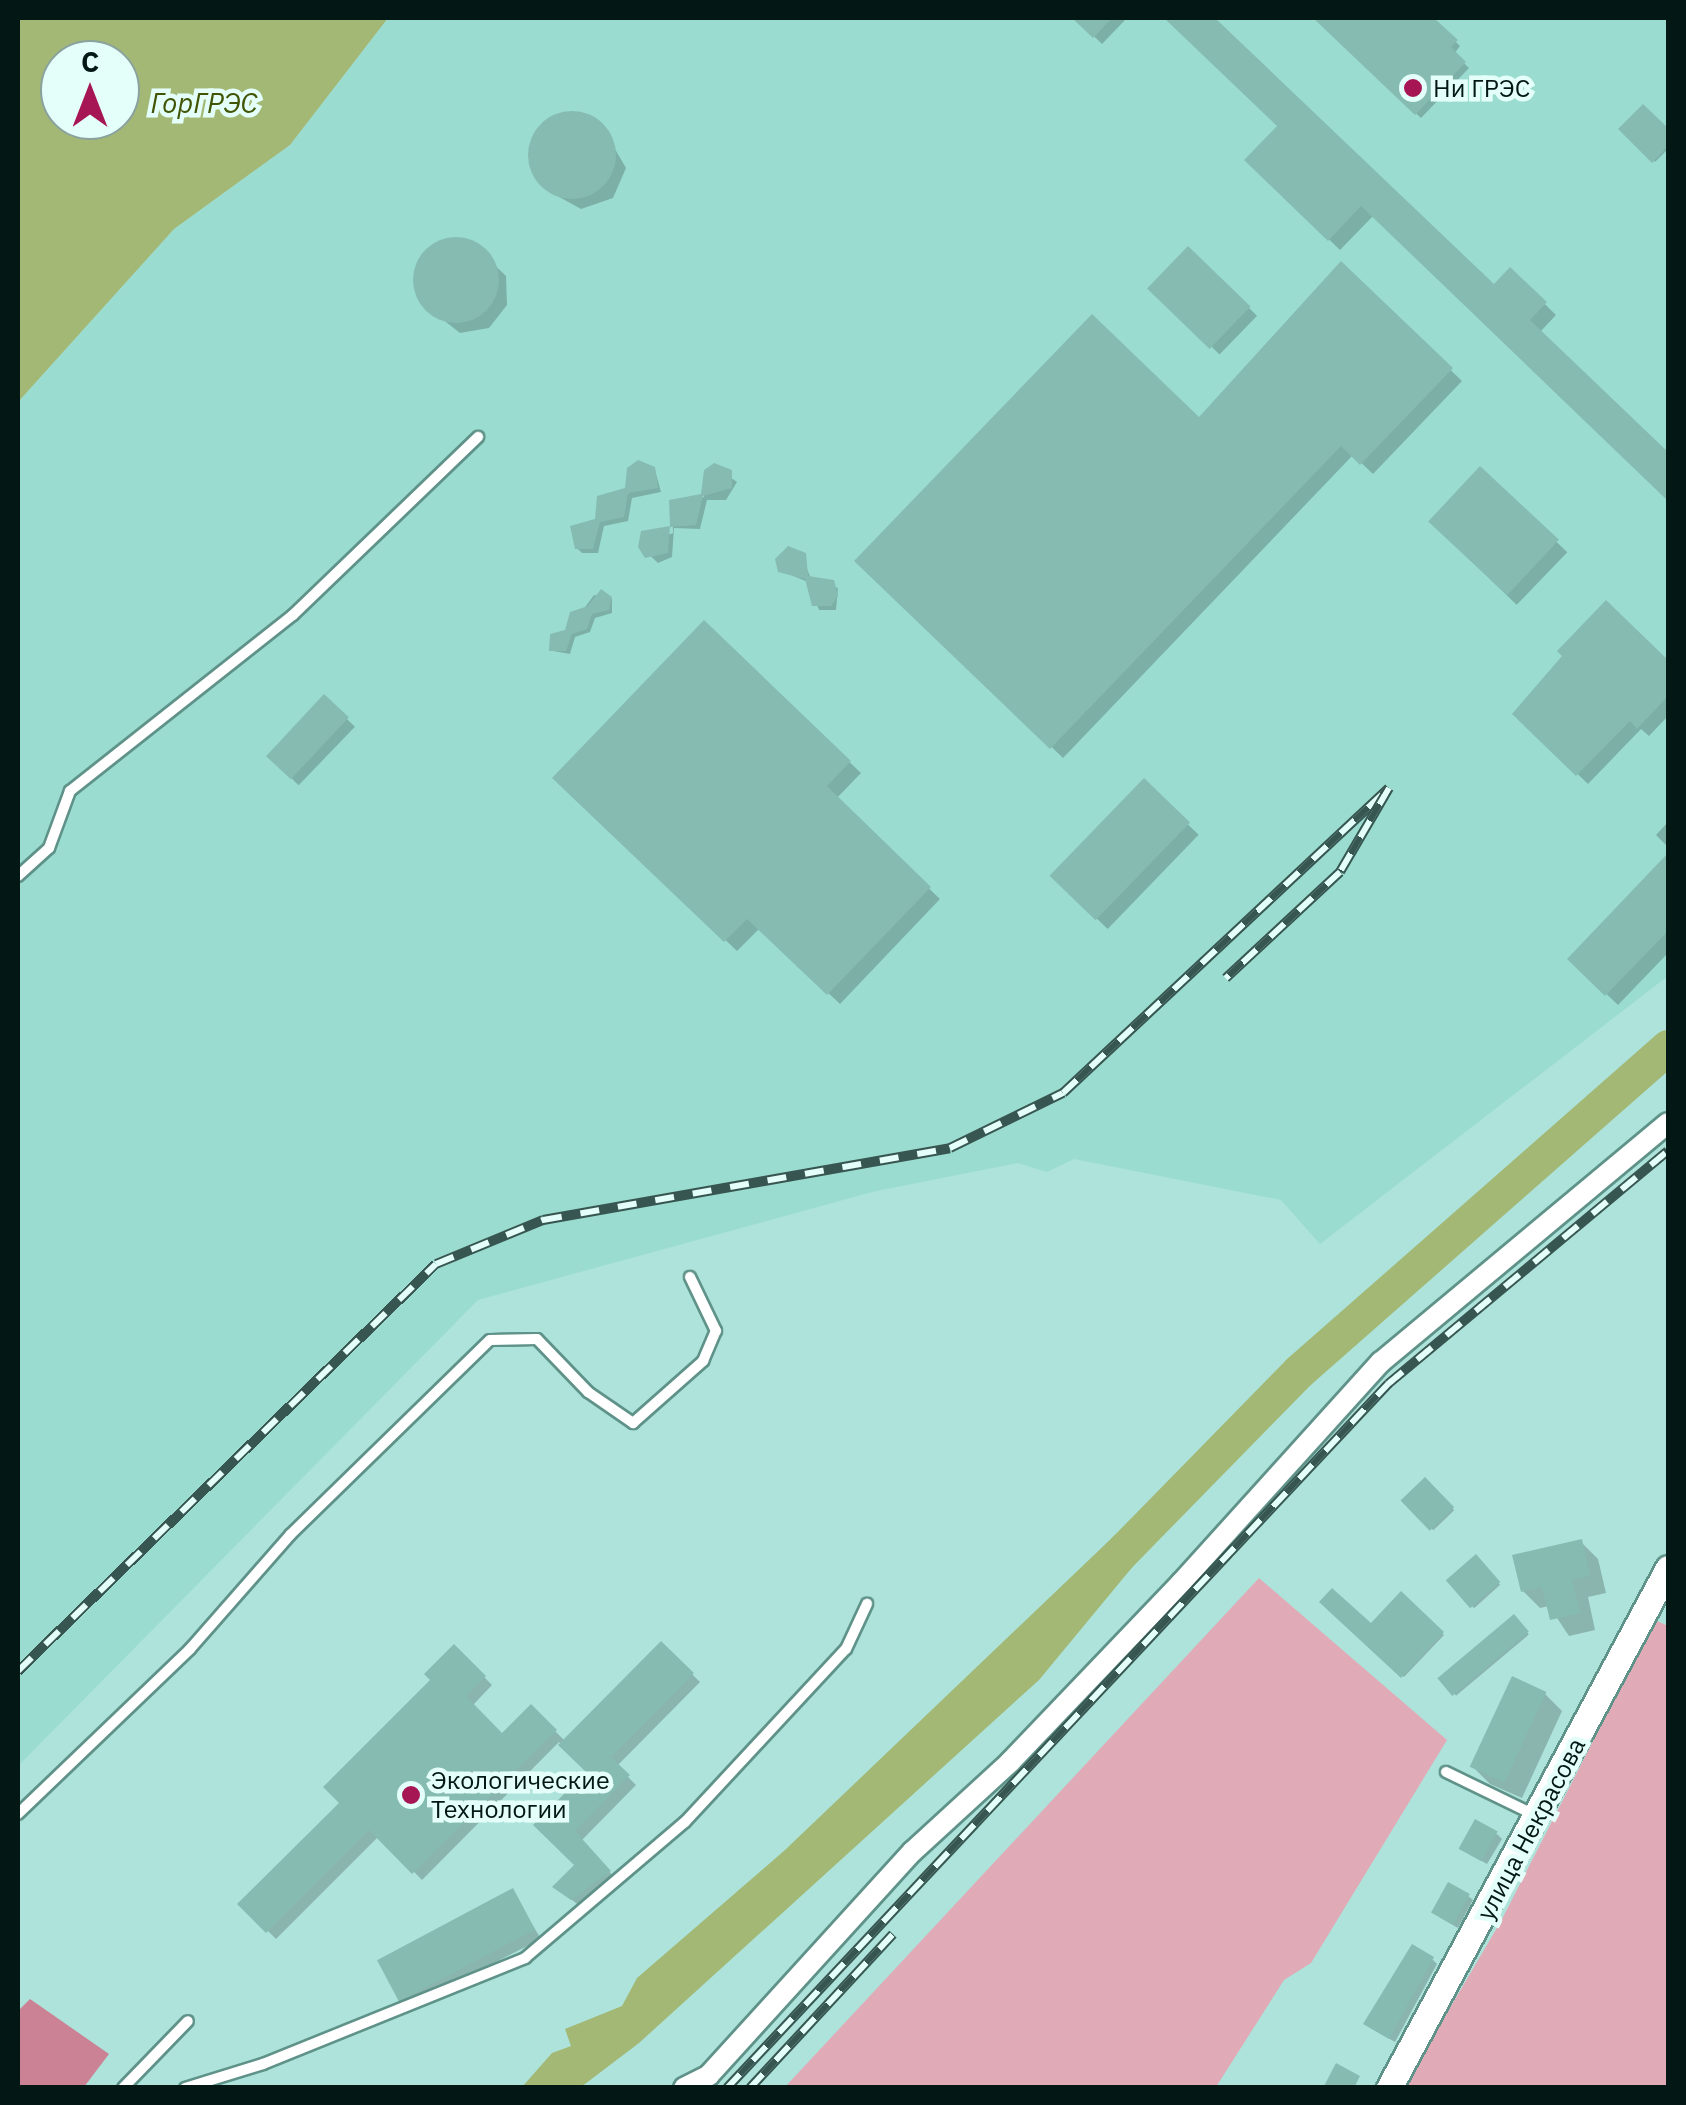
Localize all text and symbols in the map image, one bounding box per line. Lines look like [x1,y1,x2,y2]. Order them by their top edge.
north arrow [40,40,140,140]
text: С [81,43,99,80]
place label: Ни ГРЭС [1433,73,1530,103]
marker: Ни ГРЭС [1402,77,1424,99]
water label: ГорГРЭС [151,86,257,120]
street label: улица Некрасова [1470,1733,1592,1925]
place label: Экологические Технологии [431,1766,610,1825]
marker: Экологические Технологии [400,1784,422,1806]

